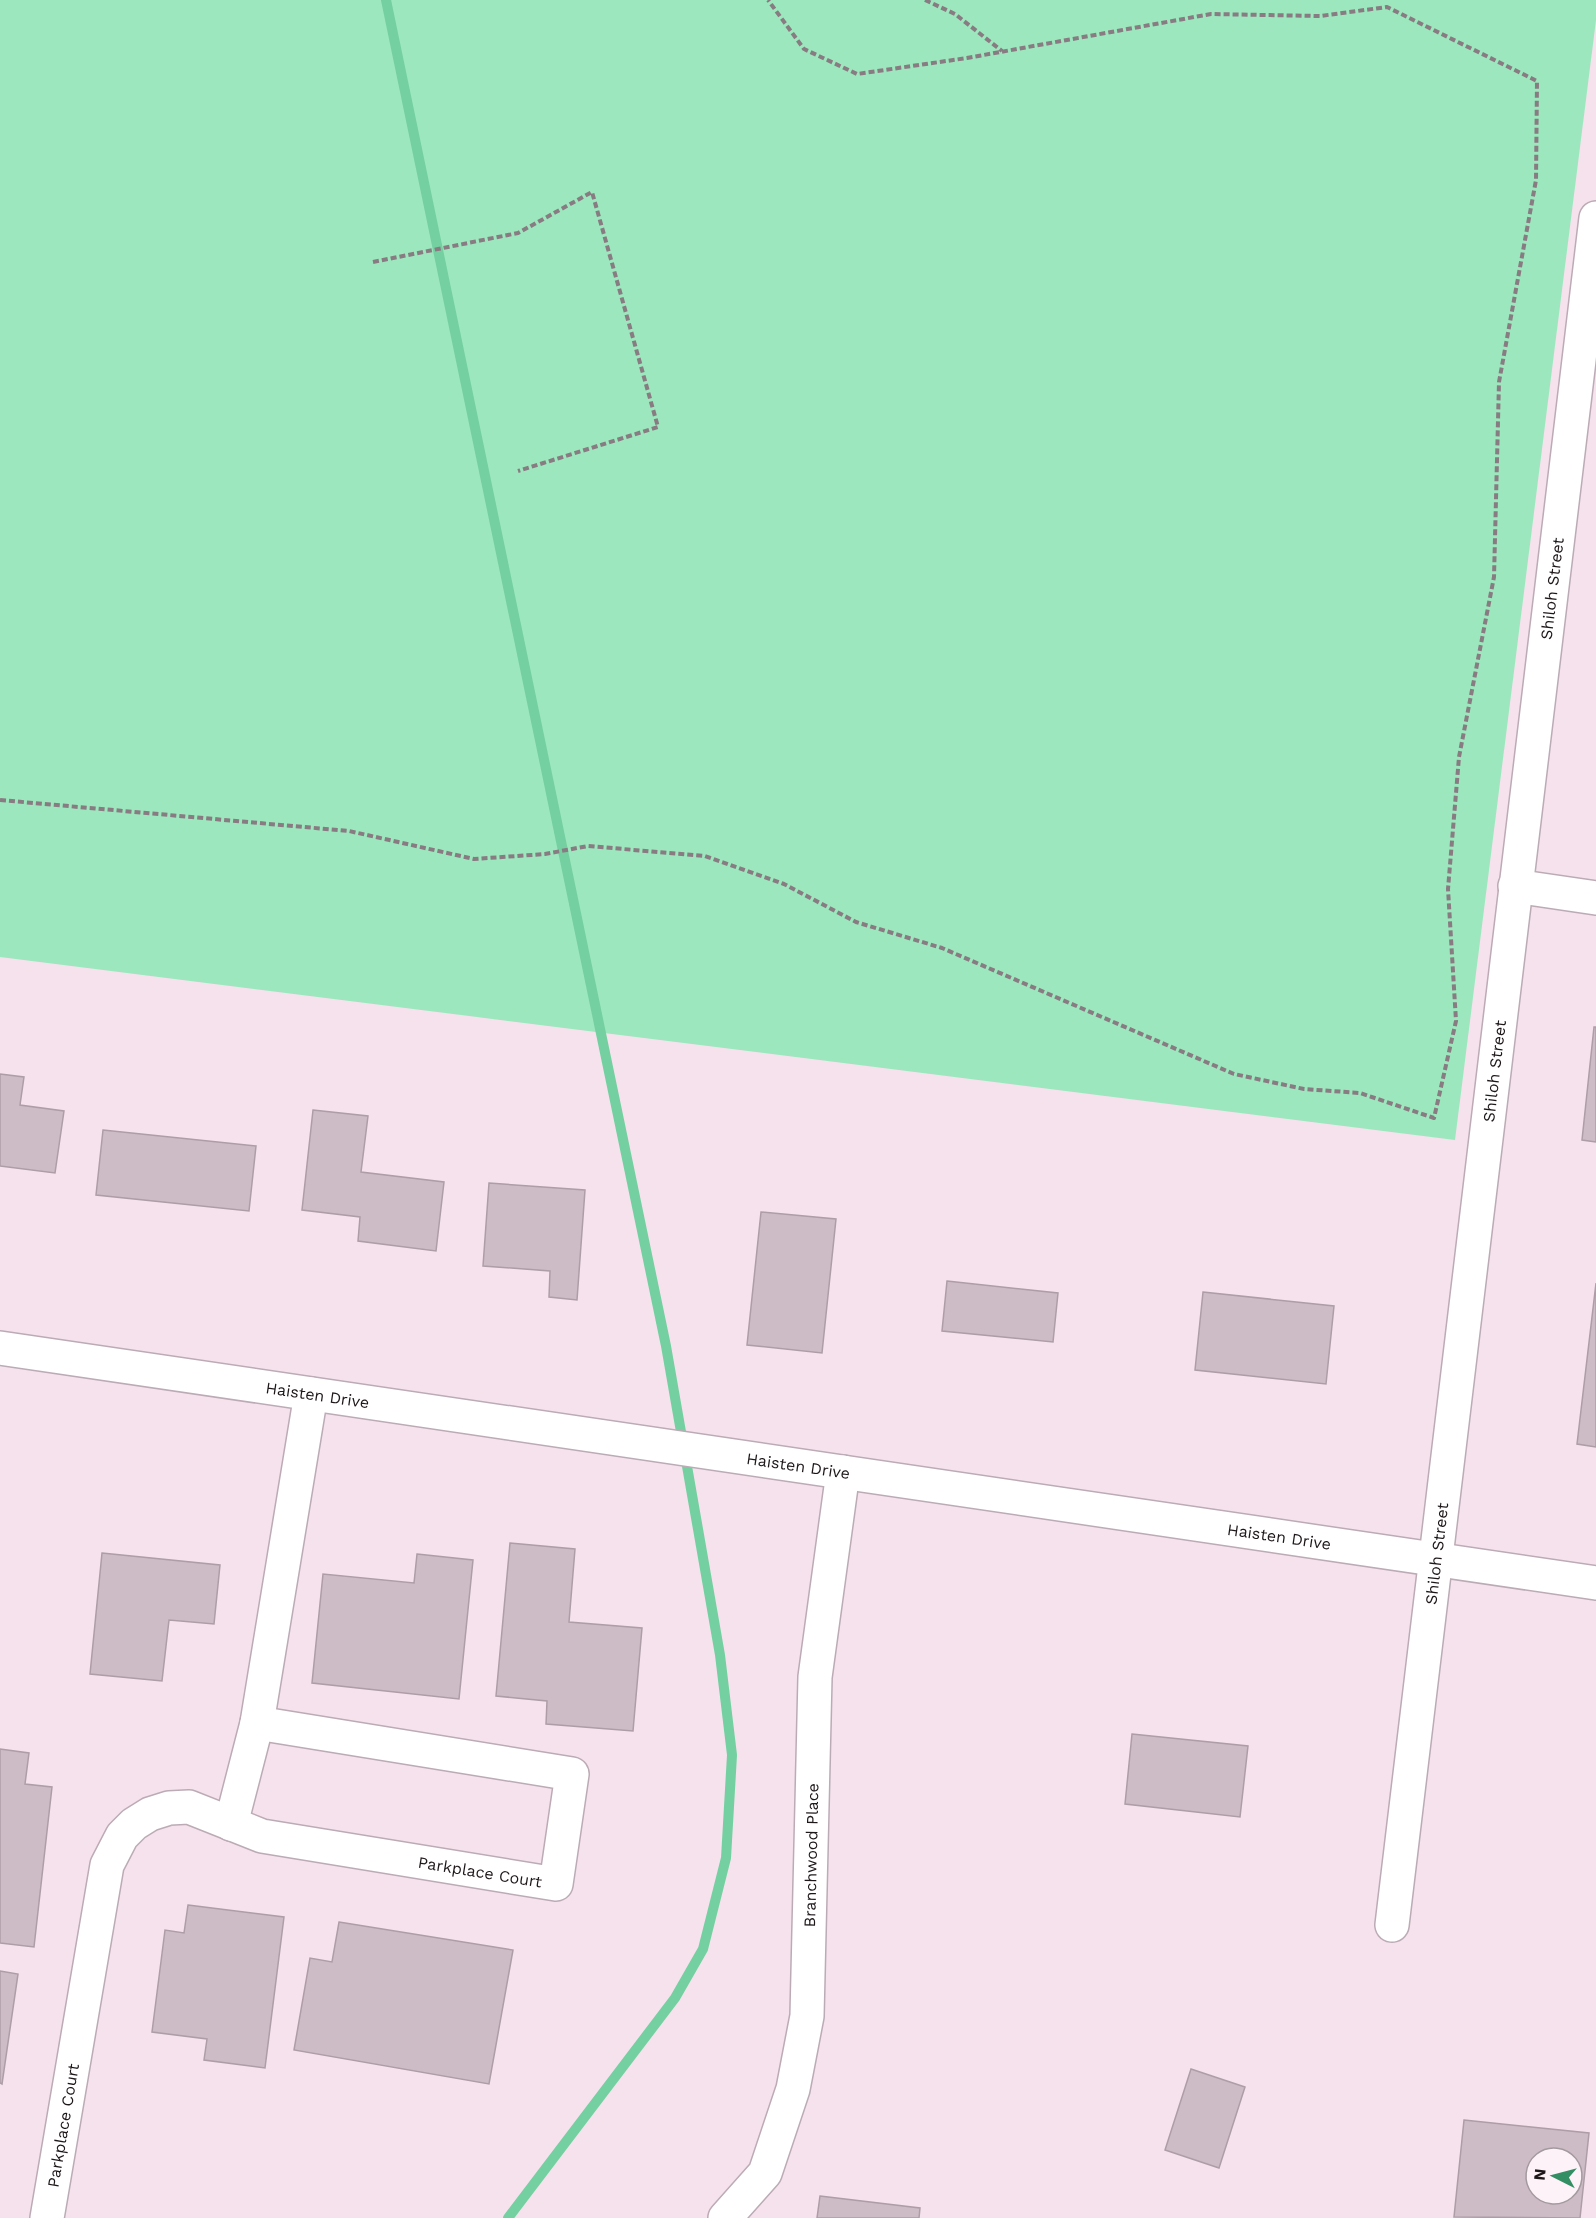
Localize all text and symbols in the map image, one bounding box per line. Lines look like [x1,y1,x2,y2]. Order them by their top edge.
street label: Shiloh Street [1537,536,1568,641]
street label: Shiloh Street [1479,1019,1510,1123]
street label: Haisten Drive [264,1378,371,1412]
street label: Haisten Drive [745,1449,851,1483]
street label: Shiloh Street [1421,1501,1452,1606]
street label: Haisten Drive [1226,1520,1332,1554]
street label: Branchwood Place [800,1783,822,1927]
street label: Parkplace Court [417,1853,544,1892]
street label: Parkplace Court [43,2062,83,2189]
north arrow [1524,2146,1584,2206]
text: N [1530,2168,1550,2181]

